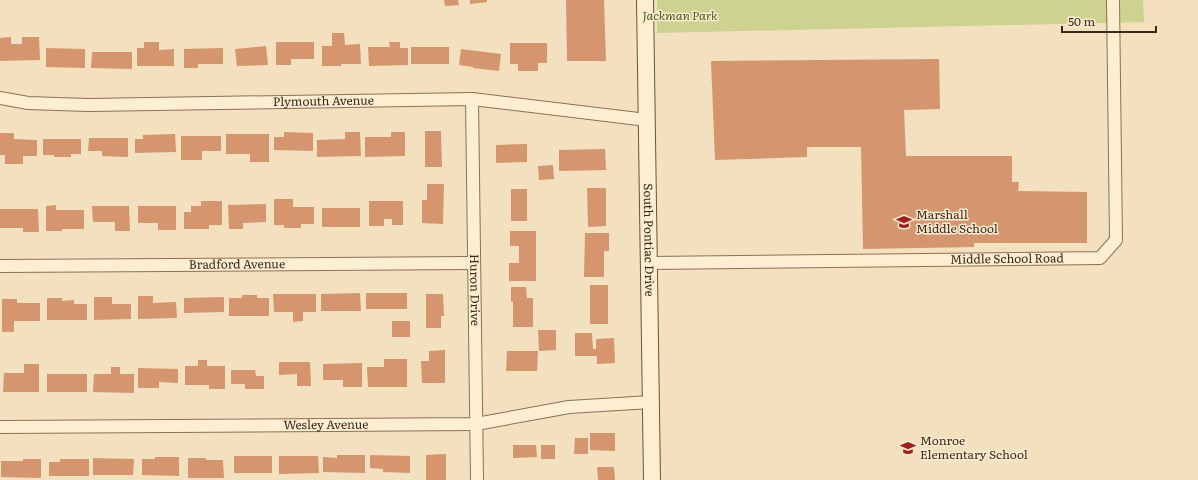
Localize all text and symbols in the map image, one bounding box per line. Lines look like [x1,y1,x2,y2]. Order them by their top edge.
park label: Jackman Park [642,6,718,24]
scale bar [1062,8,1156,34]
text: 50 m [1068,12,1095,30]
street label: Plymouth Avenue [273,91,374,110]
street label: South Pontiac Drive [640,183,659,297]
place label: Marshall Middle School [916,205,998,237]
school or university icon: Marshall Middle School [895,213,913,231]
street label: Middle School Road [950,248,1064,268]
street label: Bradford Avenue [189,254,285,273]
street label: Huron Drive [466,254,485,326]
street label: Wesley Avenue [283,415,369,433]
place label: Monroe Elementary School [920,431,1028,463]
school or university icon: Monroe Elementary School [899,439,917,457]

